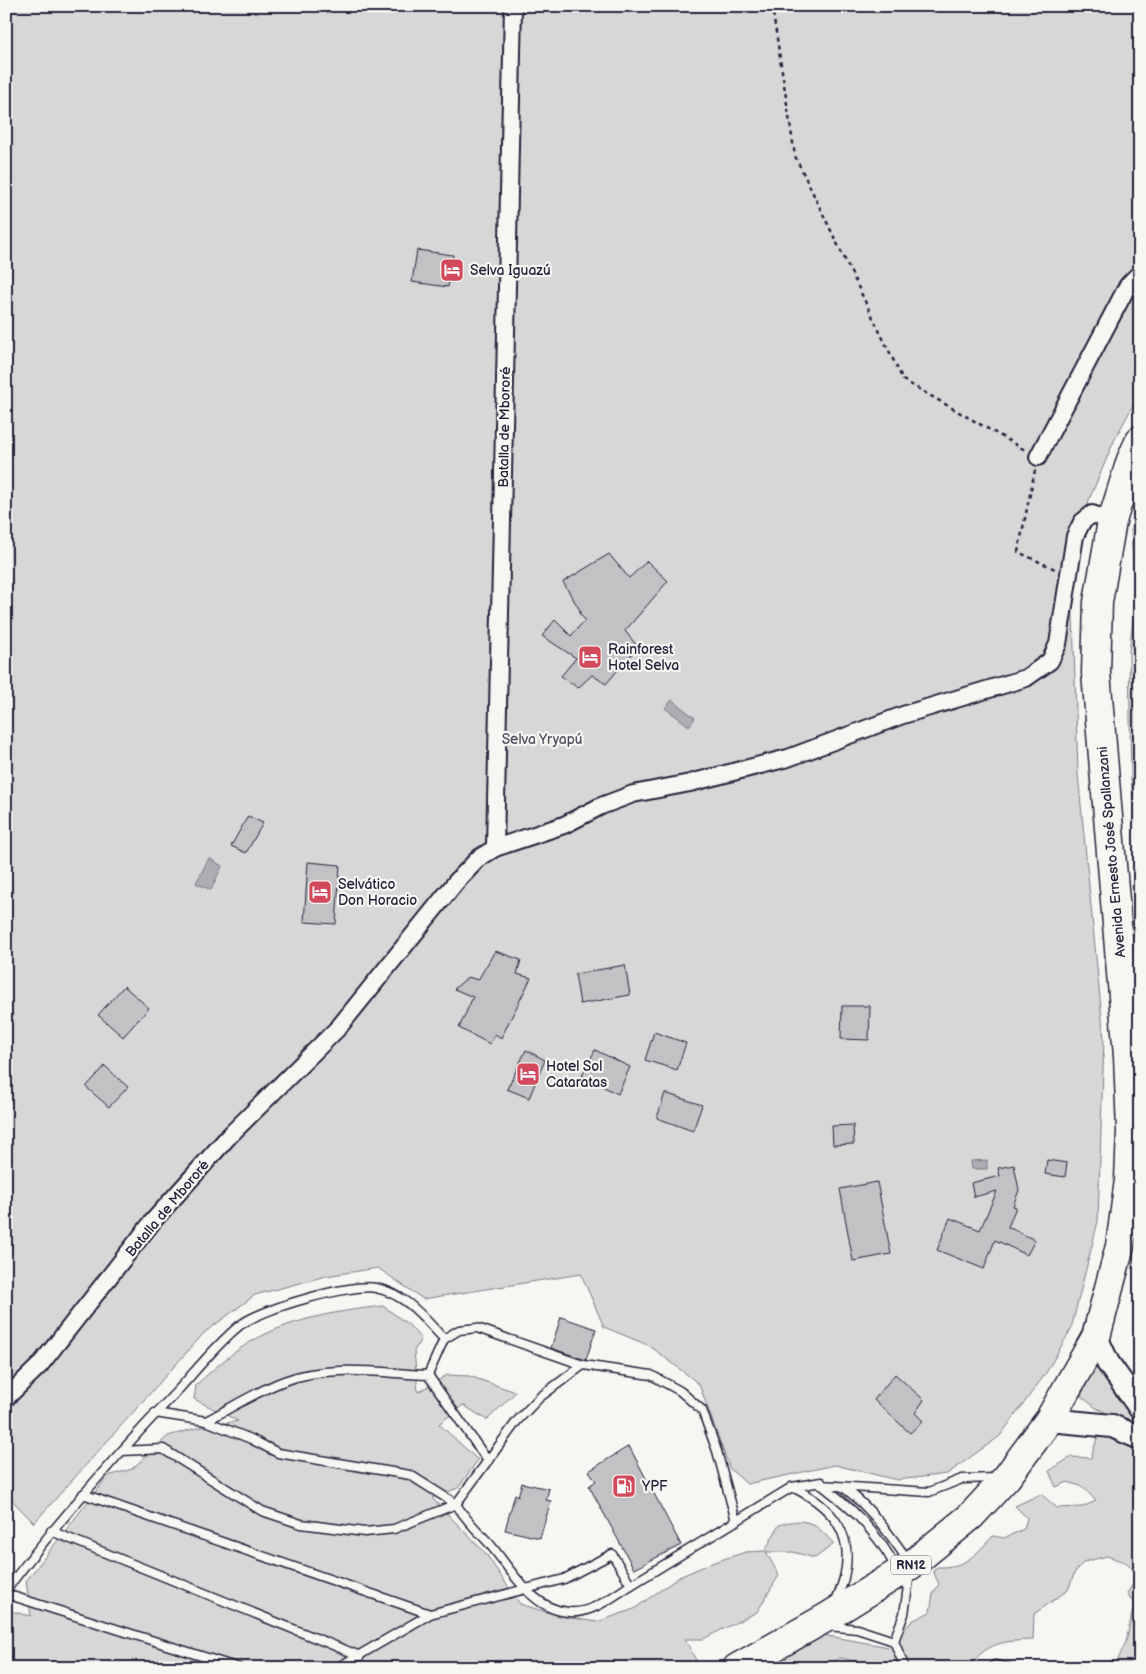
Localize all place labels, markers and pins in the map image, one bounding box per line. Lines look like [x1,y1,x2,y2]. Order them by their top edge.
hotel icon: Selva Iguazú [439,257,465,283]
place label: Selva Iguazú [470,262,551,279]
place label: Rainforest Hotel Selva [608,641,679,674]
hotel icon: Rainforest Hotel Selva [577,644,603,670]
place label: Selvático Don Horacio [338,876,417,909]
hotel icon: Selvático Don Horacio [307,879,333,905]
place label: Hotel Sol Cataratas [546,1058,607,1091]
hotel icon: Hotel Sol Cataratas [515,1061,541,1087]
fuel station icon: YPF [611,1473,637,1499]
place label: YPF [641,1478,668,1495]

